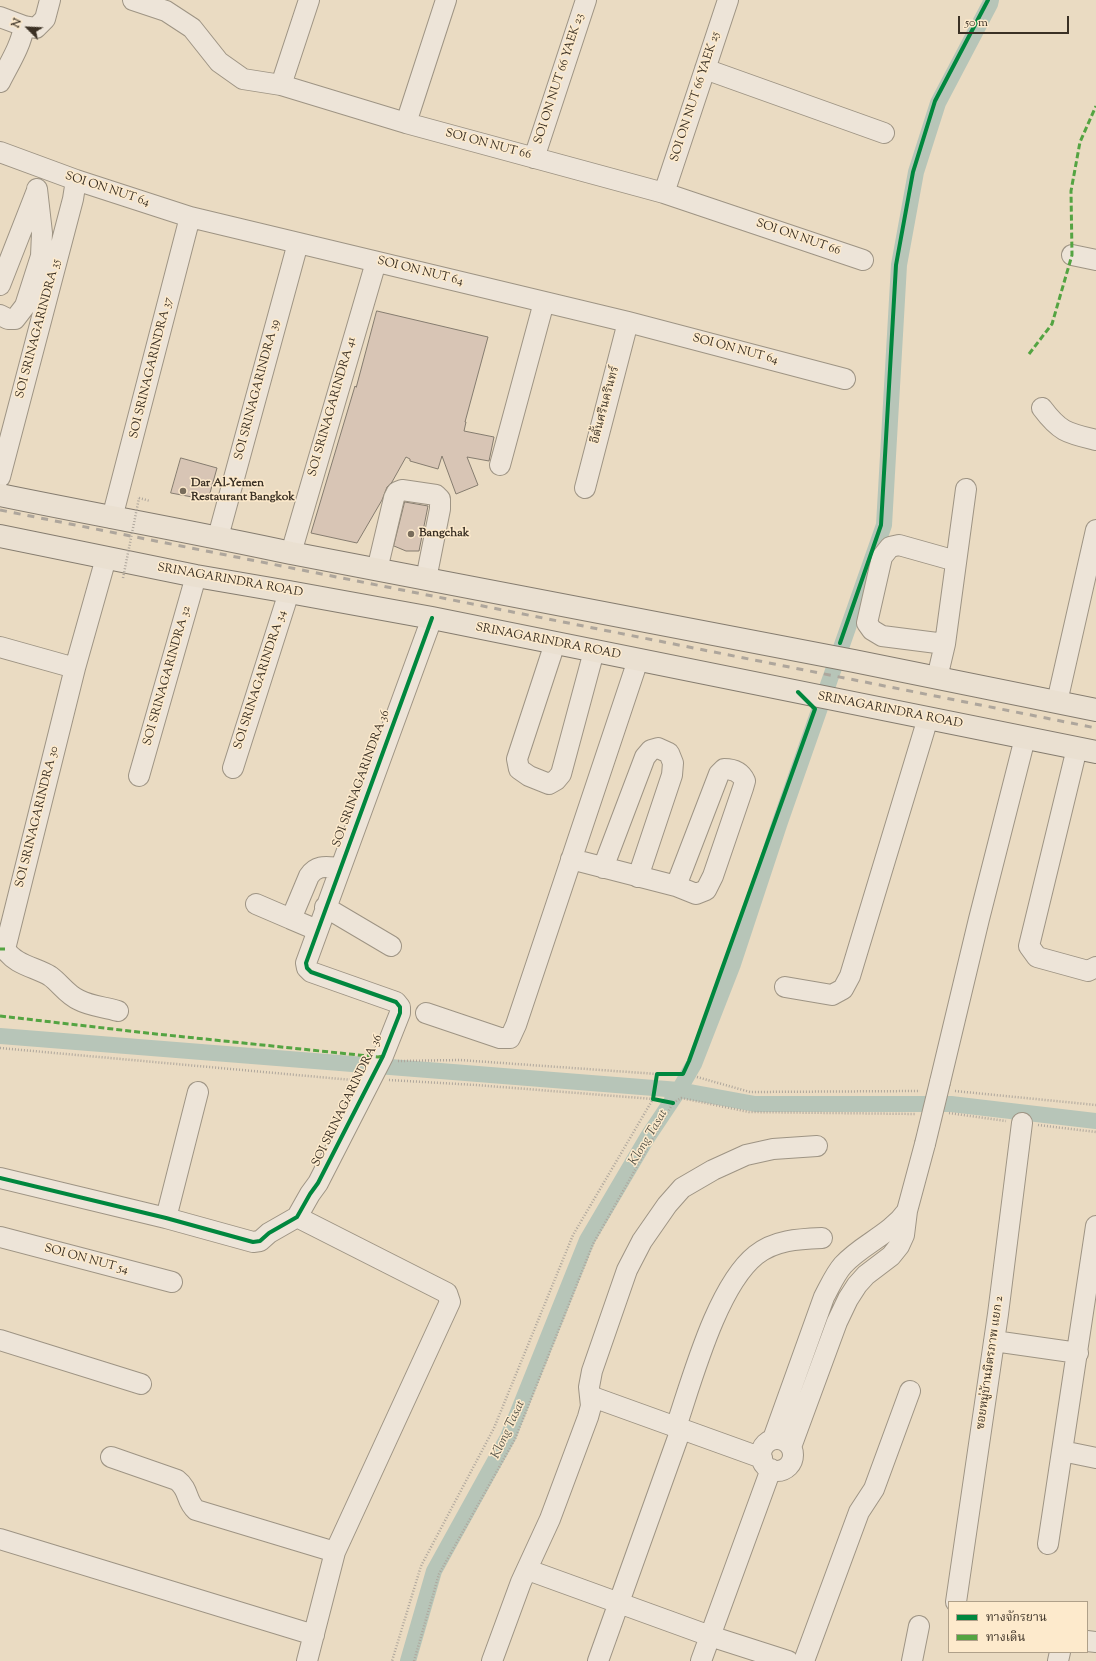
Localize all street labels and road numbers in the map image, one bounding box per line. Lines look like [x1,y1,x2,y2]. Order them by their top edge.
street label: SOI ON NUT 66 YAEK 23 [532,12,588,146]
street label: SOI ON NUT 66 YAEK 25 [668,30,724,164]
street label: SOI ON NUT 66 [443,127,533,163]
street label: SOI ON NUT 64 [63,170,151,210]
street label: SOI ON NUT 66 [754,217,842,259]
street label: SOI ON NUT 64 [375,254,465,290]
street label: SOI SRINAGARINDRA 35 [14,258,64,400]
street label: SOI SRINAGARINDRA 37 [127,296,177,440]
street label: SOI SRINAGARINDRA 39 [232,318,284,462]
street label: SOI ON NUT 64 [691,332,779,368]
street label: SOI SRINAGARINDRA 41 [306,336,360,478]
street label: อีตั้นศรีนครินทร์ [589,365,623,445]
street label: SRINAGARINDRA ROAD [156,561,304,601]
street label: SOI SRINAGARINDRA 32 [141,604,195,748]
street label: SOI SRINAGARINDRA 34 [232,609,290,751]
street label: SRINAGARINDRA ROAD [474,621,622,663]
street label: SRINAGARINDRA ROAD [816,690,964,732]
street label: SOI SRINAGARINDRA 36 [330,708,394,850]
street label: SOI SRINAGARINDRA 30 [13,745,63,889]
street label: SOI SRINAGARINDRA 36 [310,1033,386,1169]
street label: SOI ON NUT 54 [42,1242,130,1278]
street label: ซอยหมู่บ้านมิตรภาพ แยก 2 [974,1295,1008,1431]

